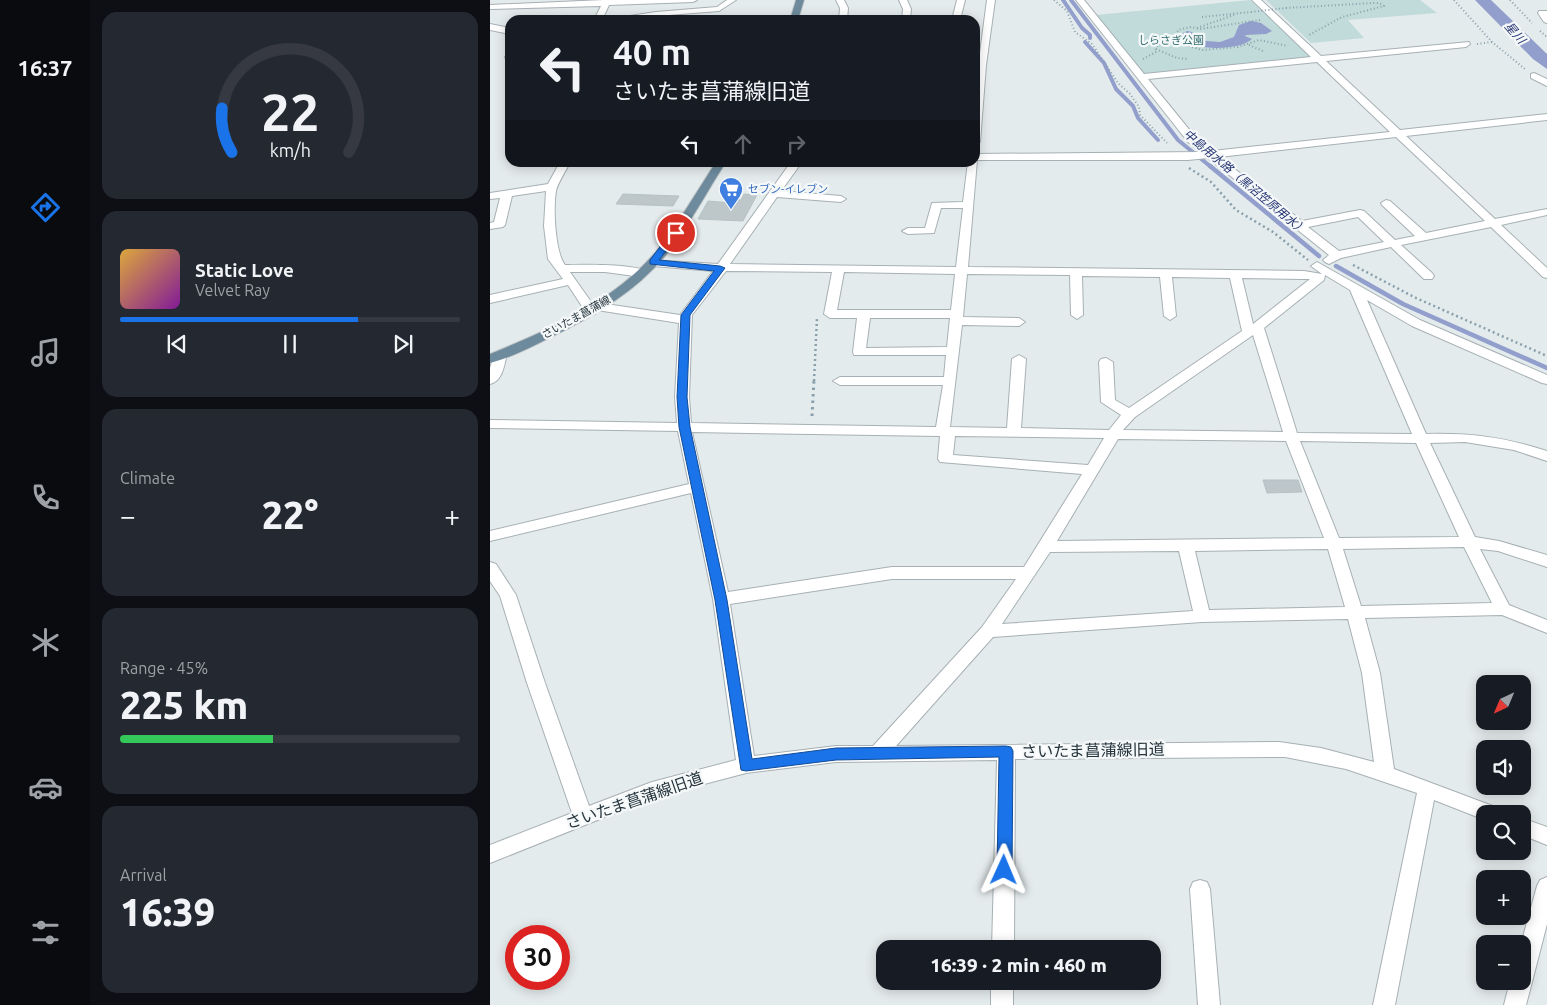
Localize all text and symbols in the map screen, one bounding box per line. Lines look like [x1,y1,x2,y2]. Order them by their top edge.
water label: 星川 [1503,19,1529,47]
text: 40 m [613,32,691,72]
park label: しらさぎ公園 [1138,34,1204,46]
icon: left [530,35,595,100]
text: 16:37 [17,55,73,80]
text: さいたま菖蒲線旧道 [613,78,810,103]
text: 22 [261,83,319,141]
water label: 中島用水路（黒沼笠原用水） [1181,126,1309,237]
icon: left [676,130,704,158]
icon: ahead [729,130,757,158]
icon: right [782,130,810,158]
text: km/h [269,140,311,160]
supermarket icon: セブン-イレブン [718,176,744,210]
place label: セブン-イレブン [748,183,828,195]
icon: directions [28,190,63,225]
pin [655,212,697,254]
icon: arrive [662,219,690,247]
text: Static Love [195,259,294,281]
text: Velvet Ray [195,281,270,299]
street label: さいたま菖蒲線 [540,293,612,341]
icon: previous [163,330,191,358]
icon: pause [276,330,304,358]
icon: next [389,330,417,358]
icon: music [28,335,63,370]
text: Climate [120,469,175,487]
icon: phone [28,480,63,515]
text: 22° [262,494,318,536]
text: − [120,500,136,531]
text: + [444,500,460,531]
icon: climate [28,625,63,660]
text: Range · 45% [120,659,208,677]
north arrow [1476,675,1531,730]
map controls [1476,675,1531,990]
text: 225 km [120,684,248,726]
street label: さいたま菖蒲線旧道 [1021,740,1165,760]
button: sound [1476,740,1531,795]
street label: さいたま菖蒲線旧道 [563,768,705,832]
icon: car [28,770,63,805]
button: search [1476,805,1531,860]
position arrow [977,843,1029,895]
text: Arrival [120,866,167,884]
button: + [1476,870,1531,925]
text: 16:39 [120,891,215,933]
icon: filters [28,915,63,950]
speed limit sign: 30 [505,925,570,990]
button: − [1476,935,1531,990]
text: 16:39 · 2 min · 460 m [930,954,1107,976]

